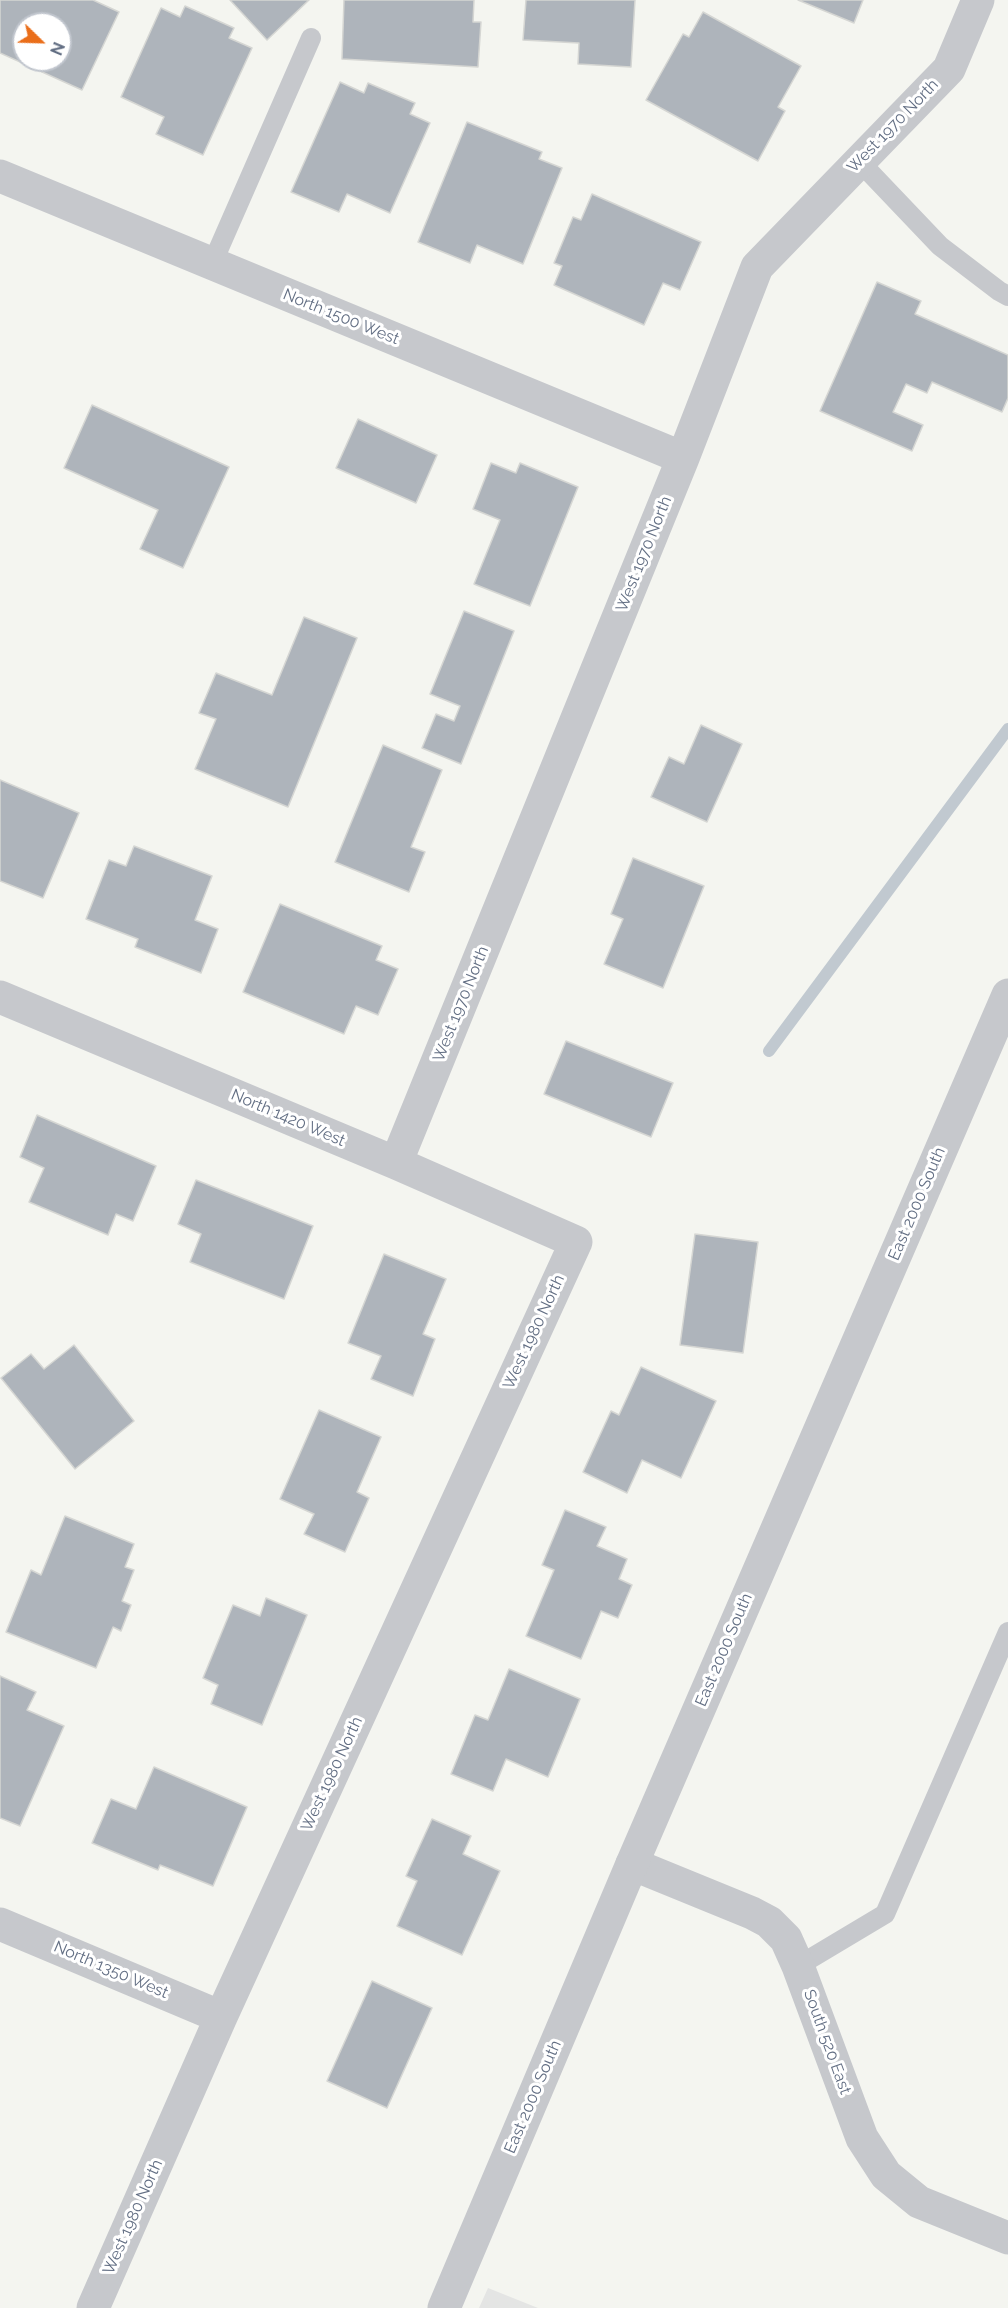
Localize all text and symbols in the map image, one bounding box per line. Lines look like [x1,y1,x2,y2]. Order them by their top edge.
north arrow [12,12,72,72]
text: N [46,39,68,58]
street label: West 1970 North [843,75,943,177]
street label: North 1500 West [280,285,402,349]
street label: West 1970 North [612,493,676,615]
street label: West 1970 North [429,943,493,1065]
street label: North 1420 West [228,1085,348,1151]
street label: East 2000 South [885,1145,949,1263]
street label: West 1980 North [499,1272,569,1392]
street label: East 2000 South [692,1591,756,1709]
street label: West 1980 North [297,1714,367,1834]
street label: North 1350 West [51,1937,171,2003]
street label: South 520 East [799,1987,855,2097]
street label: East 2000 South [501,2038,565,2156]
street label: West 1980 North [99,2157,167,2277]

